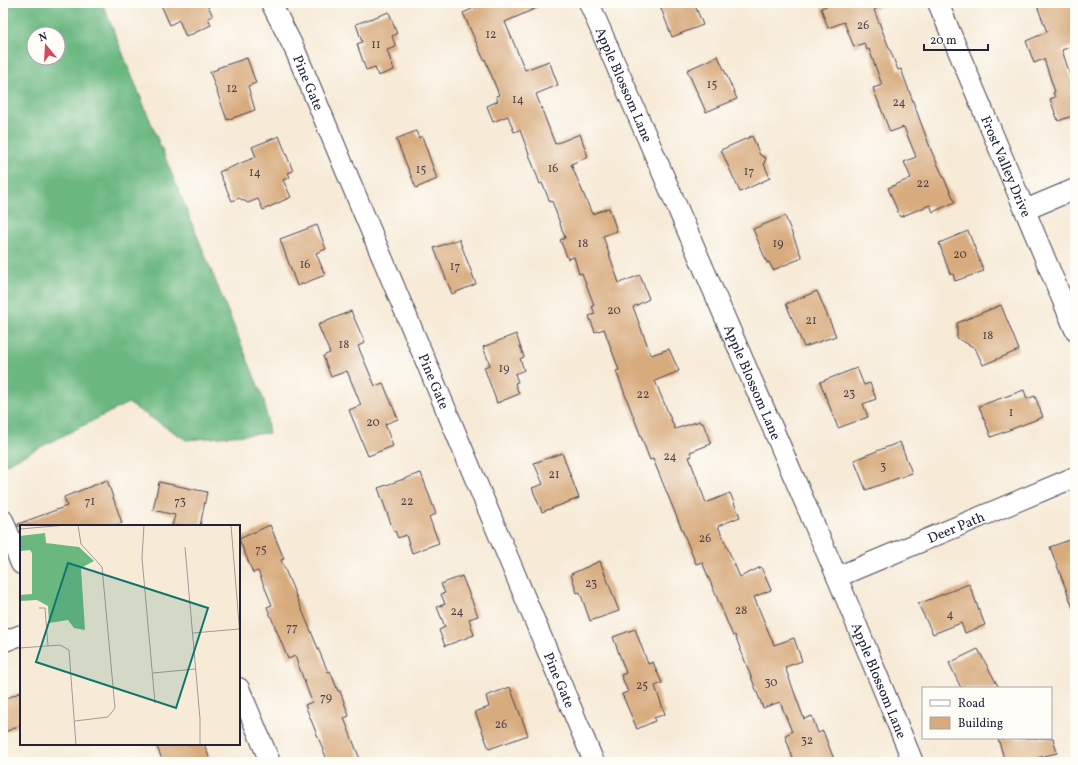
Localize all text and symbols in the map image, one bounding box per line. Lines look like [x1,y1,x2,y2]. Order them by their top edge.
house number: 26 [857,18,869,34]
street label: Apple Blossom Lane [590,25,656,146]
north arrow [26,26,66,66]
scale bar [924,26,988,52]
house number: 12 [485,27,497,43]
text: N [37,30,49,46]
text: 20 m [930,33,957,49]
house number: 11 [371,37,381,53]
street label: Pine Gate [287,52,327,114]
house number: 15 [707,77,717,93]
house number: 12 [226,81,238,97]
house number: 14 [512,92,524,108]
house number: 24 [892,95,906,111]
street label: Frost Valley Drive [975,113,1035,221]
house number: 16 [548,161,558,177]
house number: 15 [416,162,426,178]
house number: 17 [744,164,754,180]
house number: 14 [249,165,261,181]
house number: 22 [917,176,929,192]
house number: 18 [578,236,588,252]
house number: 19 [773,236,783,252]
house number: 20 [953,247,967,263]
house number: 16 [300,257,310,273]
house number: 17 [450,259,460,275]
house number: 20 [607,303,621,319]
house number: 21 [805,313,817,329]
street label: Apple Blossom Lane [718,322,785,444]
house number: 18 [983,328,993,344]
house number: 18 [339,337,349,353]
street label: Pine Gate [413,351,453,413]
house number: 19 [499,361,509,377]
house number: 23 [843,386,855,402]
house number: 22 [637,387,649,403]
house number: 1 [1009,405,1013,421]
house number: 20 [366,415,380,431]
house number: 24 [663,449,677,465]
house number: 3 [880,459,886,475]
house number: 21 [548,467,560,483]
house number: 71 [85,494,95,510]
house number: 73 [174,494,186,510]
house number: 22 [401,494,413,510]
street label: Deer Path [925,508,988,549]
inset map [20,525,240,745]
house number: 26 [699,531,711,547]
house number: 75 [255,542,267,558]
house number: 23 [585,576,597,592]
house number: 28 [735,603,747,619]
house number: 24 [450,604,464,620]
house number: 4 [946,607,954,623]
house number: 77 [286,620,298,636]
street label: Apple Blossom Lane [846,620,910,742]
street label: Pine Gate [538,650,578,712]
house number: 30 [764,675,778,691]
house number: 25 [636,678,648,694]
legend [922,687,1052,739]
house number: 79 [320,690,332,706]
text: Road [958,696,985,712]
text: Building [958,716,1003,732]
house number: 26 [495,717,507,733]
house number: 32 [801,733,813,749]

